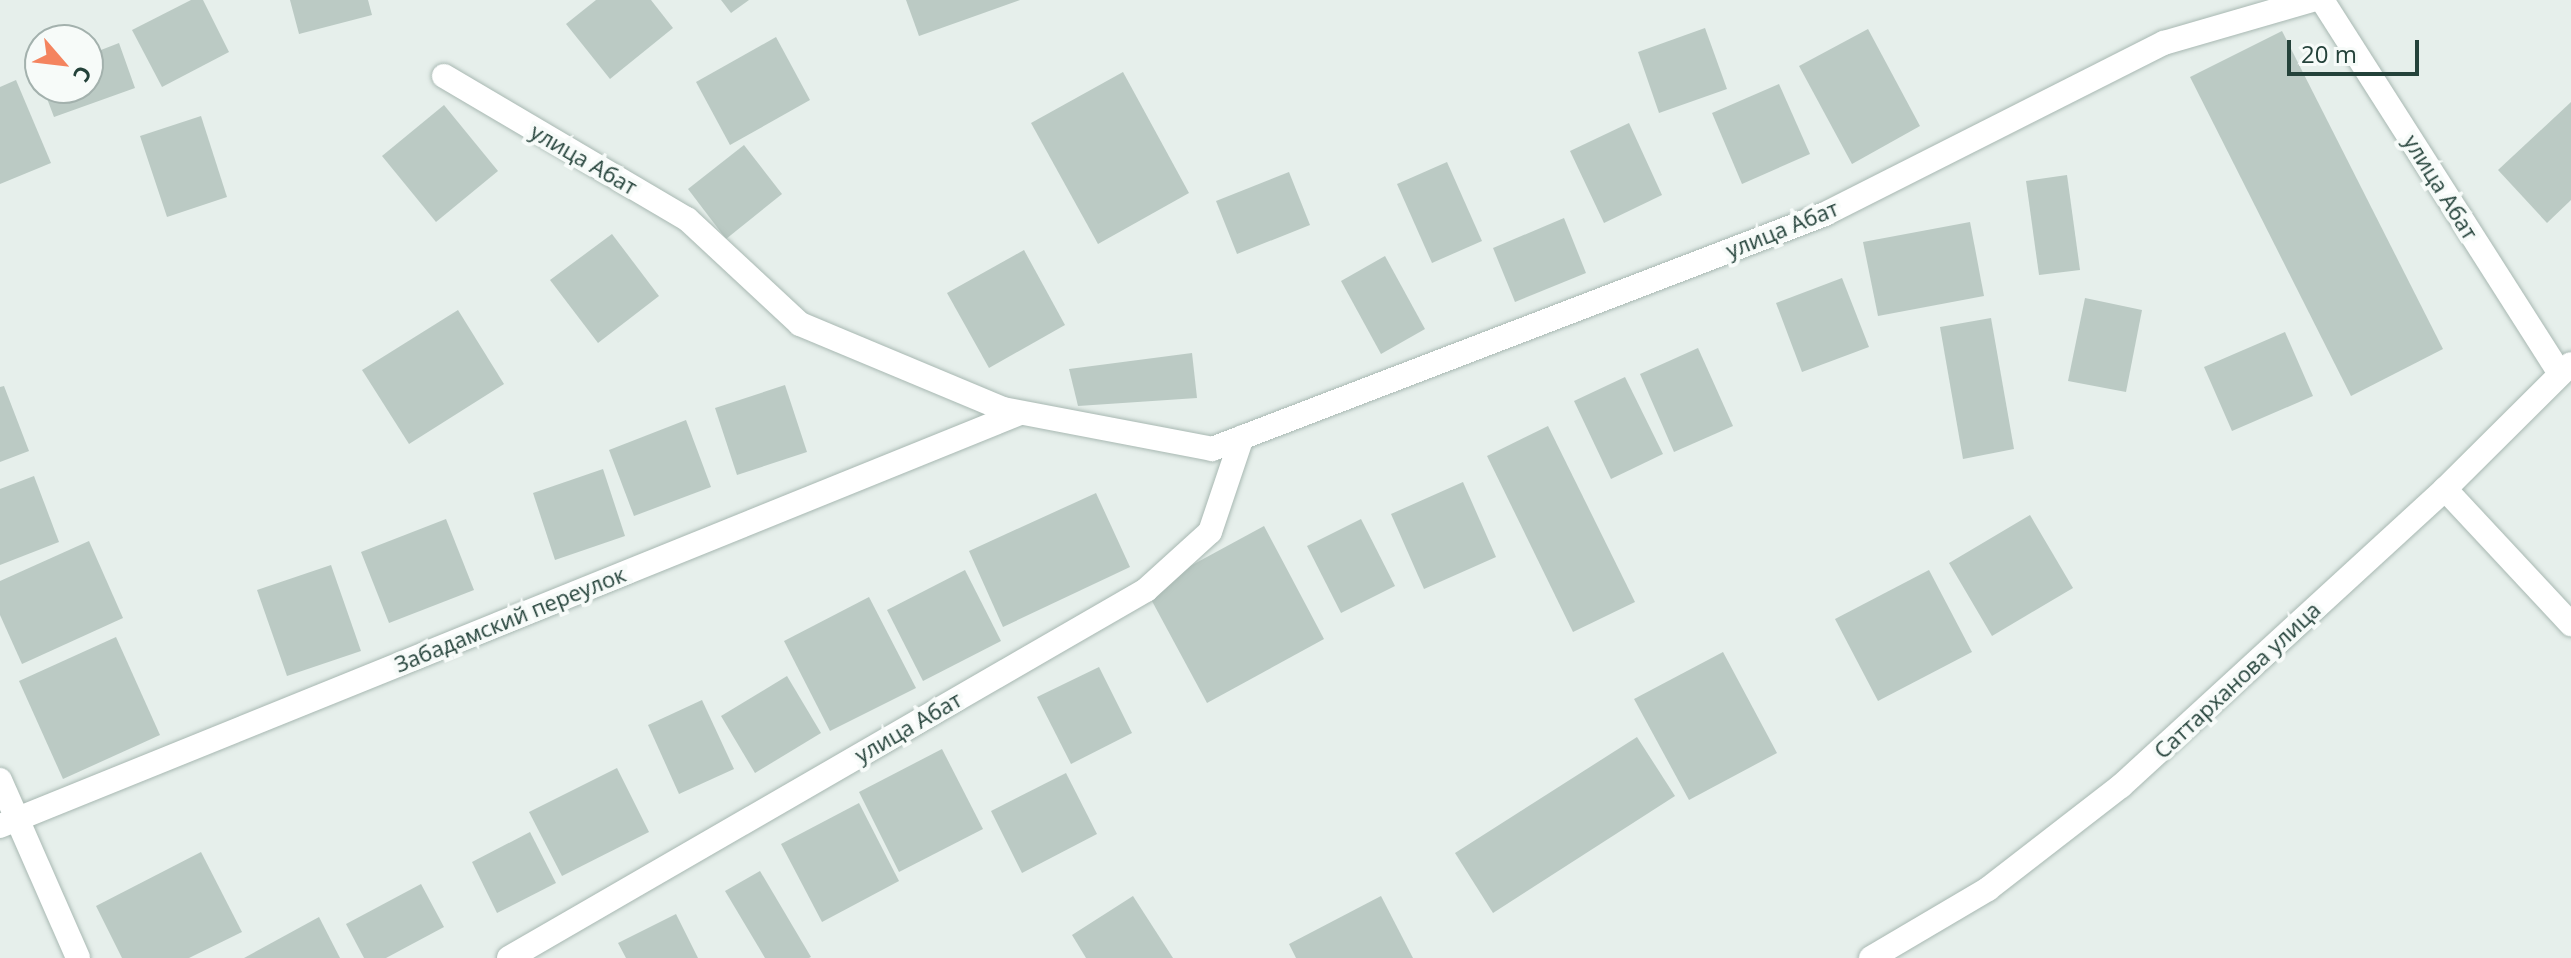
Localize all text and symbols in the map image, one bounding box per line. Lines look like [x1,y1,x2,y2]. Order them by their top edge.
north arrow [24,24,104,104]
scale bar [2291,24,2423,74]
text: 20 m [2301,37,2357,70]
text: С [67,61,100,88]
street label: улица Абат [526,118,642,200]
street label: улица Абат [2398,130,2484,244]
street label: улица Абат [1722,194,1842,264]
street label: Забадамский переулок [391,561,629,677]
street label: Саттарханова улица [2148,596,2326,764]
street label: улица Абат [850,686,966,768]

